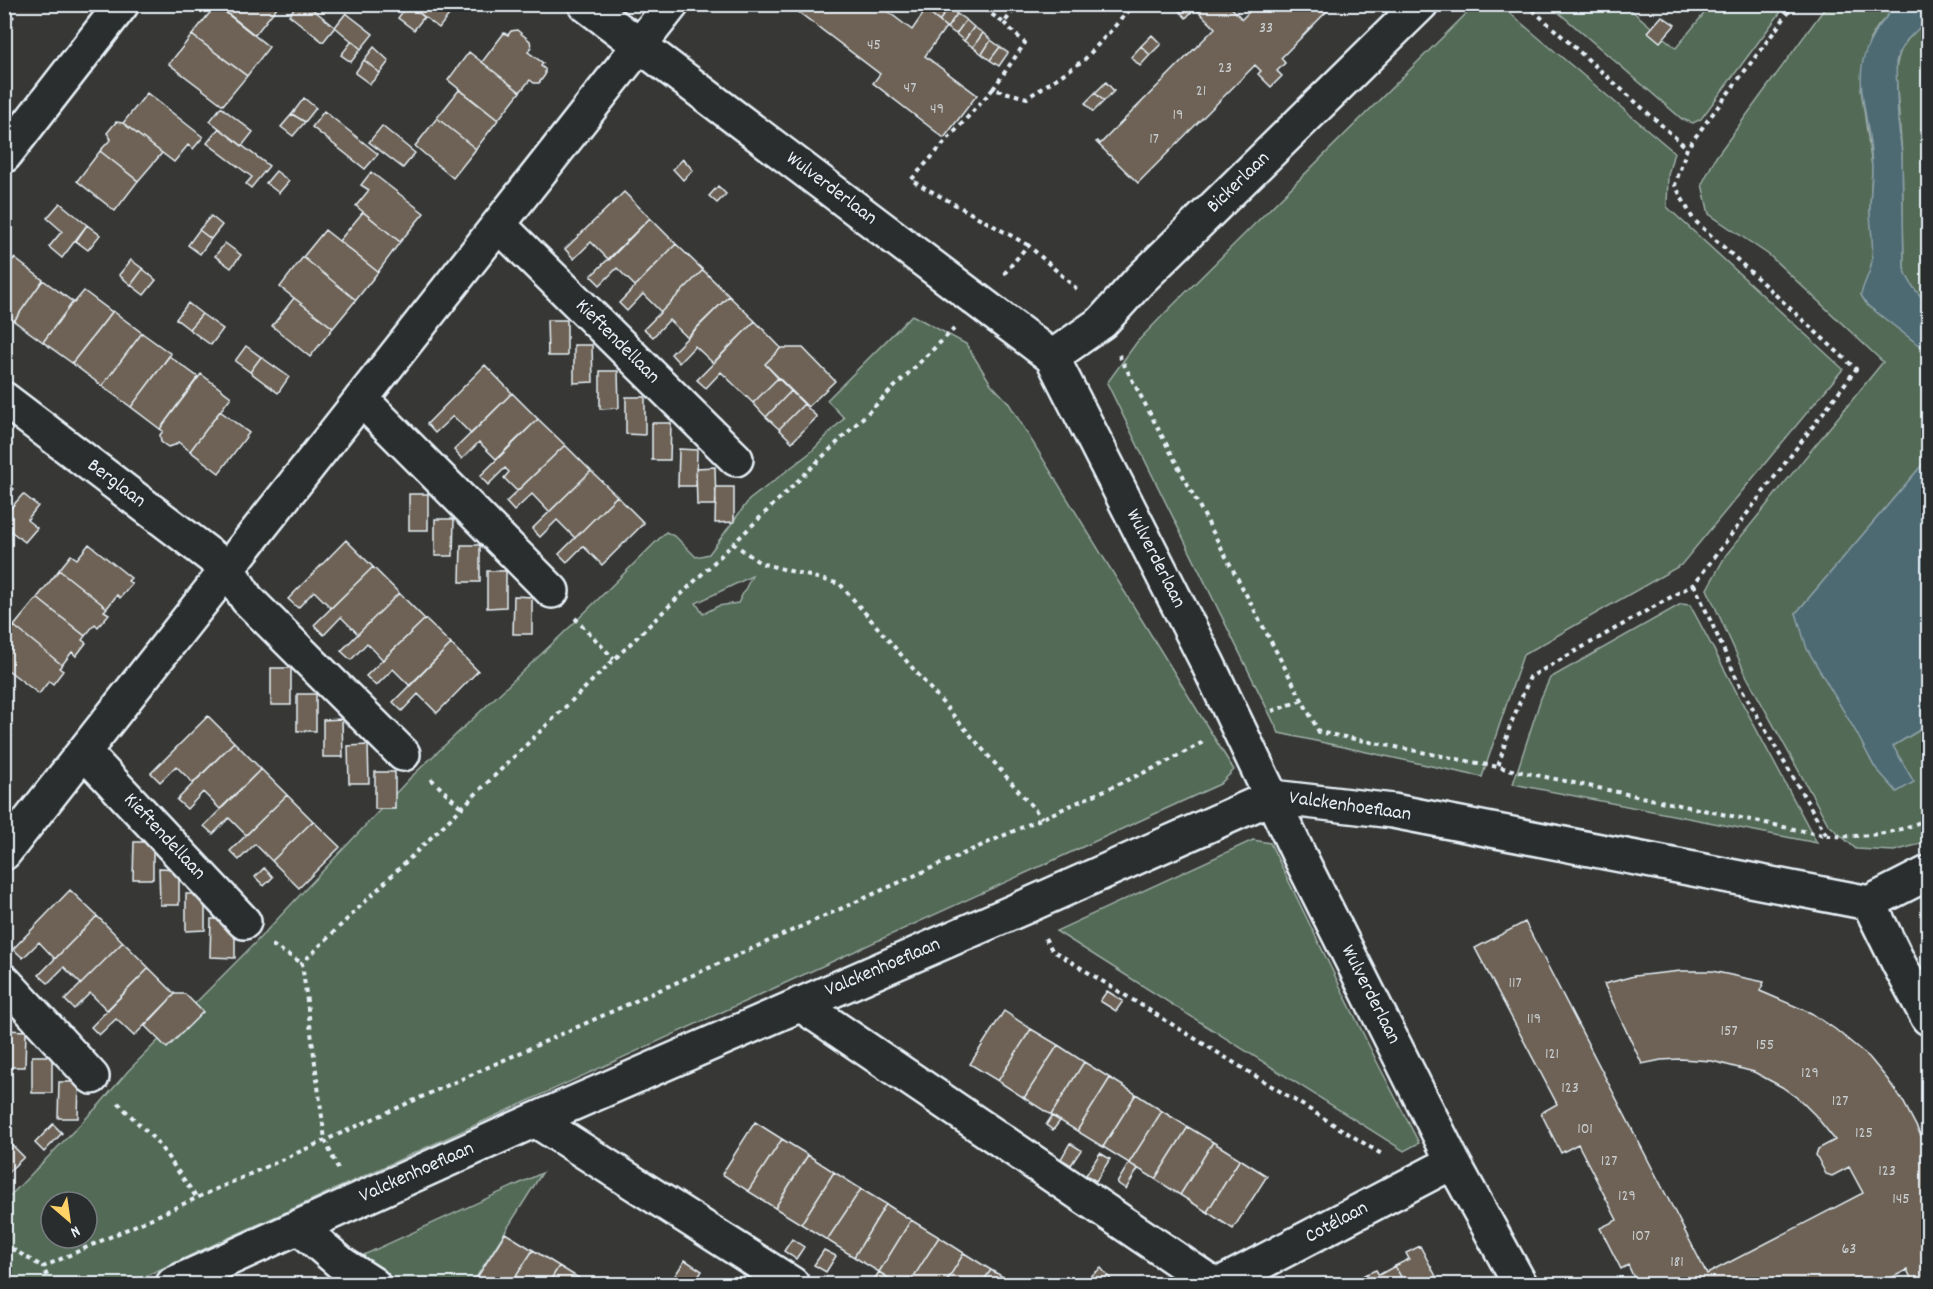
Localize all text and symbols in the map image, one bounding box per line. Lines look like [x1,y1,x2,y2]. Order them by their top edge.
house number: 33 [1259,17,1273,40]
house number: 45 [867,34,881,57]
house number: 23 [1218,57,1232,80]
house number: 47 [904,77,916,100]
house number: 21 [1196,80,1206,103]
house number: 49 [930,98,944,121]
house number: 19 [1173,104,1183,127]
house number: 17 [1149,128,1159,151]
street label: Wulverderlaan [780,145,882,233]
street label: Bickerlaan [1201,146,1277,220]
street label: Kieftendellaan [568,293,666,391]
street label: Berglaan [81,453,151,515]
street label: Wulverderlaan [1118,505,1192,613]
street label: Valckenhoeflaan [1287,785,1413,829]
street label: Kieftendellaan [116,787,212,887]
street label: Valckenhoeflaan [821,931,945,1005]
street label: Wulverderlaan [1333,941,1407,1049]
house number: 117 [1508,972,1522,995]
house number: 119 [1527,1008,1541,1031]
house number: 157 [1720,1020,1738,1043]
house number: 155 [1756,1034,1774,1057]
house number: 121 [1545,1043,1559,1066]
house number: 129 [1801,1062,1819,1085]
house number: 123 [1561,1077,1579,1100]
house number: 127 [1832,1090,1848,1113]
house number: 101 [1577,1118,1593,1141]
house number: 125 [1855,1122,1873,1145]
street label: Valckenhoeflaan [355,1135,479,1211]
house number: 127 [1601,1150,1617,1173]
house number: 123 [1878,1160,1896,1183]
house number: 129 [1618,1185,1636,1208]
house number: 145 [1892,1188,1910,1211]
north arrow [39,1190,99,1250]
street label: Cotélaan [1301,1195,1373,1251]
text: N [66,1219,84,1243]
house number: 107 [1632,1225,1650,1248]
house number: 63 [1842,1238,1856,1261]
house number: 181 [1670,1251,1684,1274]

